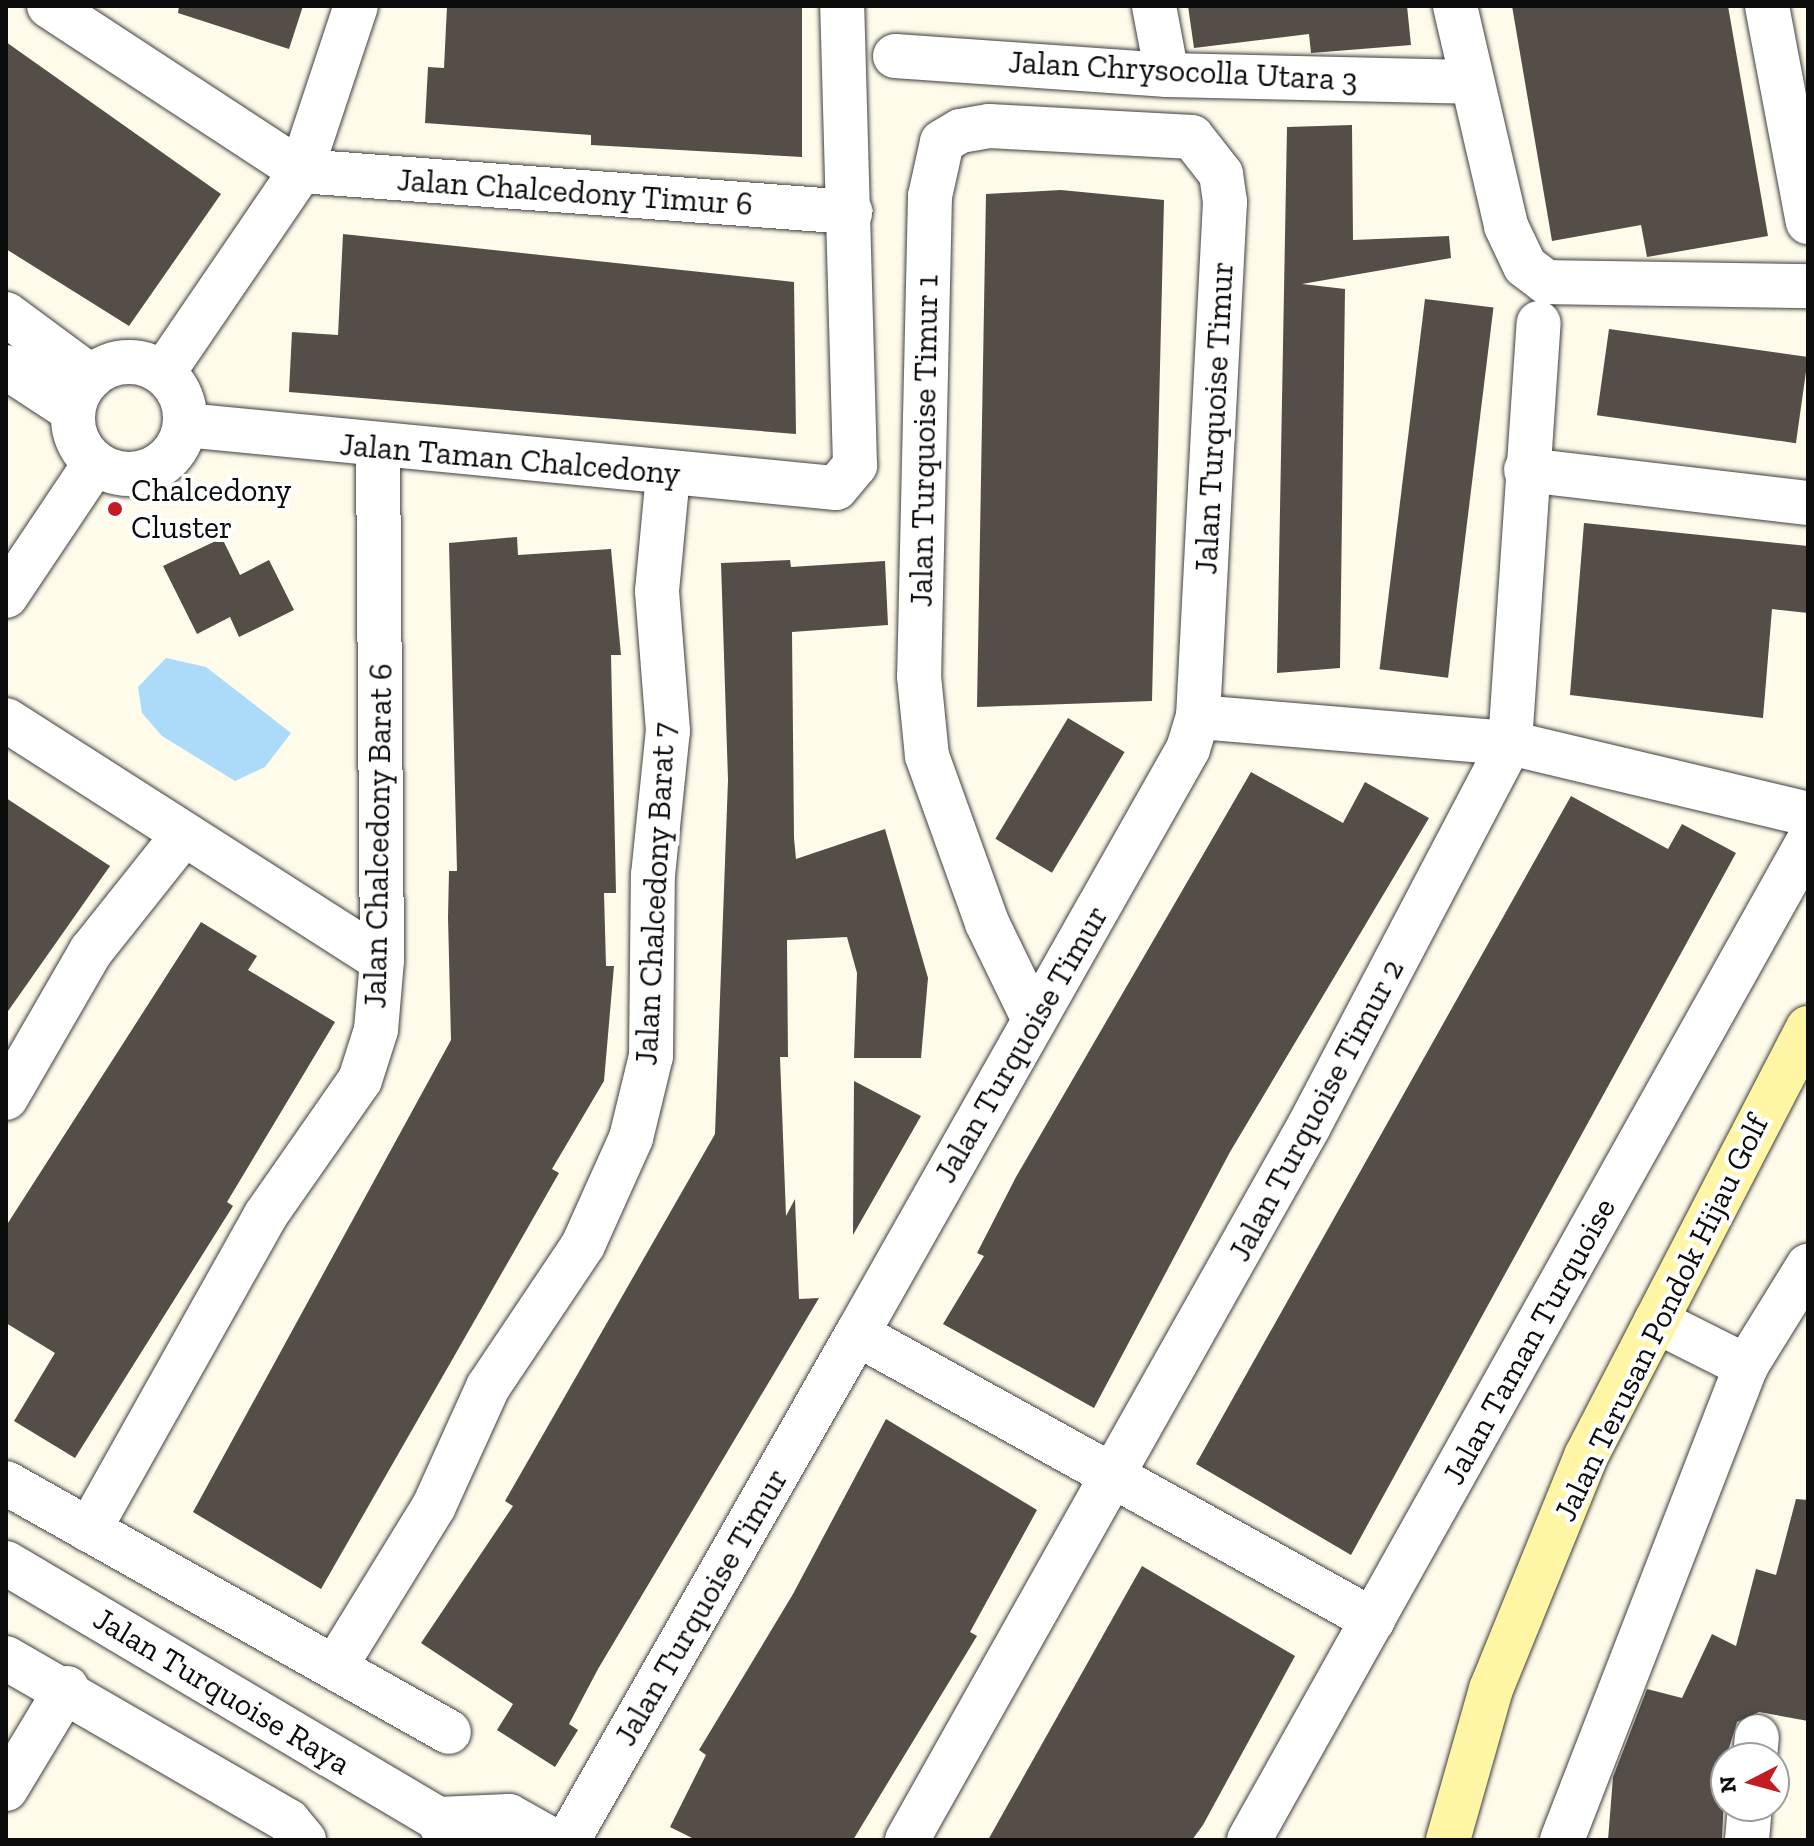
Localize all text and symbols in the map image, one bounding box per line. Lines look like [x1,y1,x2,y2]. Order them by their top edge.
street label: Jalan Chrysocolla Utara 3 [1007,43,1359,99]
street label: Jalan Chalcedony Timur 6 [395,160,755,224]
street label: Jalan Turquoise Timur [1187,260,1241,576]
street label: Jalan Turquoise Timur 1 [902,274,946,608]
street label: Jalan Taman Chalcedony [338,425,682,493]
place label: Chalcedony Cluster [131,472,291,547]
marker: Chalcedony Cluster [106,500,124,518]
street label: Jalan Chalcedony Barat 6 [356,663,400,1009]
street label: Jalan Chalcedony Barat 7 [627,721,683,1067]
street label: Jalan Turquoise Timur [926,898,1116,1190]
street label: Jalan Turquoise Timur 2 [1220,952,1412,1268]
street label: Jalan Terusan Pondok Hijau Golf [1546,1108,1776,1528]
street label: Jalan Taman Turquoise [1434,1191,1624,1491]
street label: Jalan Turquoise Timur [606,1461,796,1753]
street label: Jalan Turquoise Raya [87,1599,357,1783]
north arrow [1710,1742,1790,1822]
text: N [1713,1775,1742,1794]

